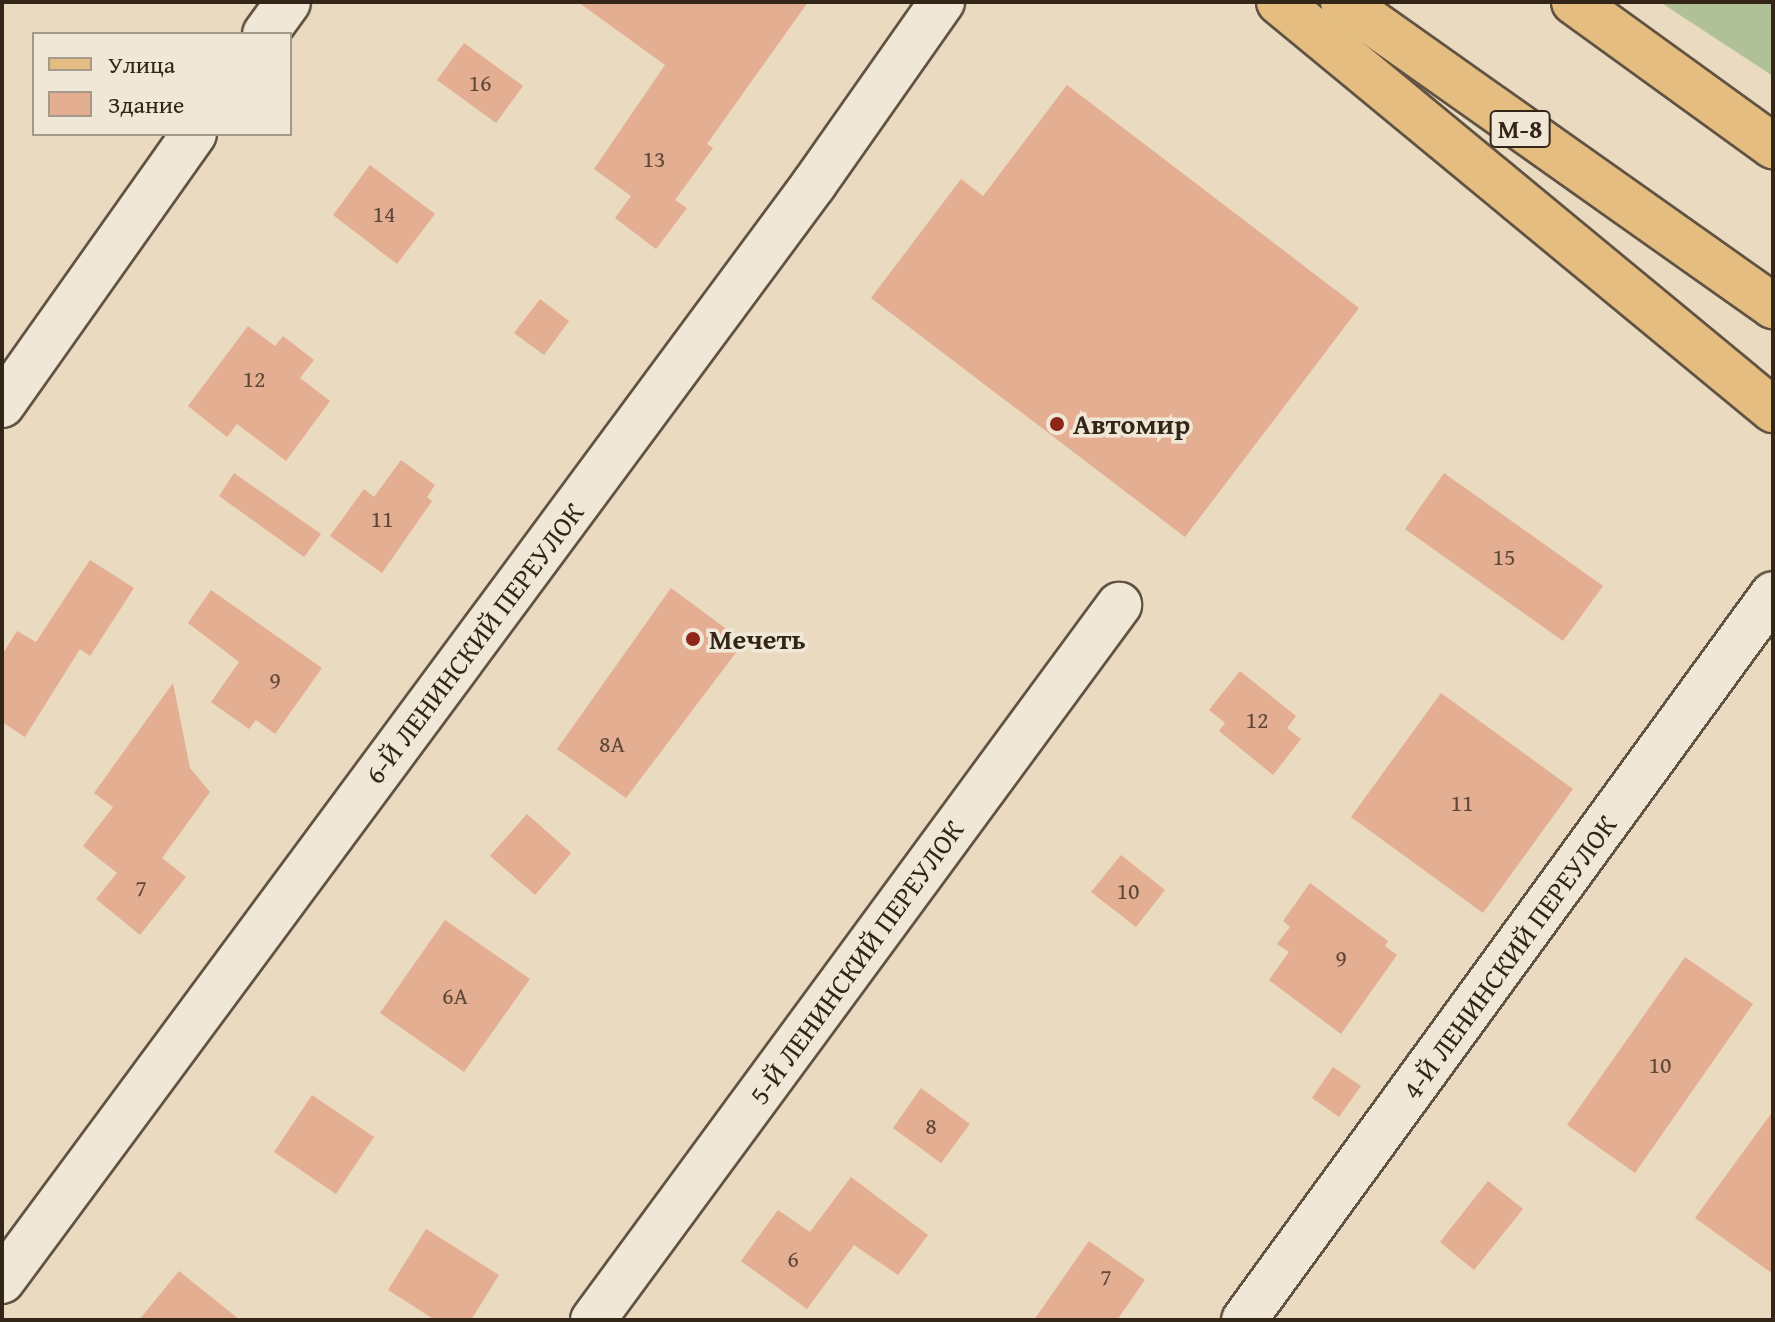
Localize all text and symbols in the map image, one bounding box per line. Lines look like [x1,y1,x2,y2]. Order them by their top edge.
legend [32,32,292,136]
text: Улица [108,47,175,82]
house number: 16 [468,69,492,97]
text: Здание [108,87,184,122]
road number: М-8 [1488,107,1552,151]
house number: 13 [642,145,666,173]
house number: 14 [372,200,396,228]
house number: 12 [242,365,266,393]
place label: Автомир [1073,407,1190,441]
marker: Автомир [1048,415,1066,433]
street label: 6-Й ЛЕНИНСКИЙ ПЕРЕУЛОК [357,496,591,790]
house number: 11 [370,505,394,533]
house number: 15 [1492,543,1516,571]
place label: Мечеть [709,622,806,656]
marker: Мечеть [684,630,702,648]
house number: 9 [269,666,281,694]
house number: 12 [1245,706,1269,734]
house number: 8А [599,730,625,758]
house number: 11 [1450,789,1474,817]
street label: 4-Й ЛЕНИНСКИЙ ПЕРЕУЛОК [1395,808,1623,1106]
street label: 5-Й ЛЕНИНСКИЙ ПЕРЕУЛОК [742,813,970,1111]
house number: 7 [135,874,147,902]
house number: 10 [1116,877,1140,905]
house number: 9 [1335,944,1347,972]
house number: 6А [442,982,468,1010]
house number: 10 [1648,1051,1672,1079]
house number: 8 [925,1112,937,1140]
house number: 6 [787,1245,799,1273]
house number: 7 [1100,1263,1112,1291]

